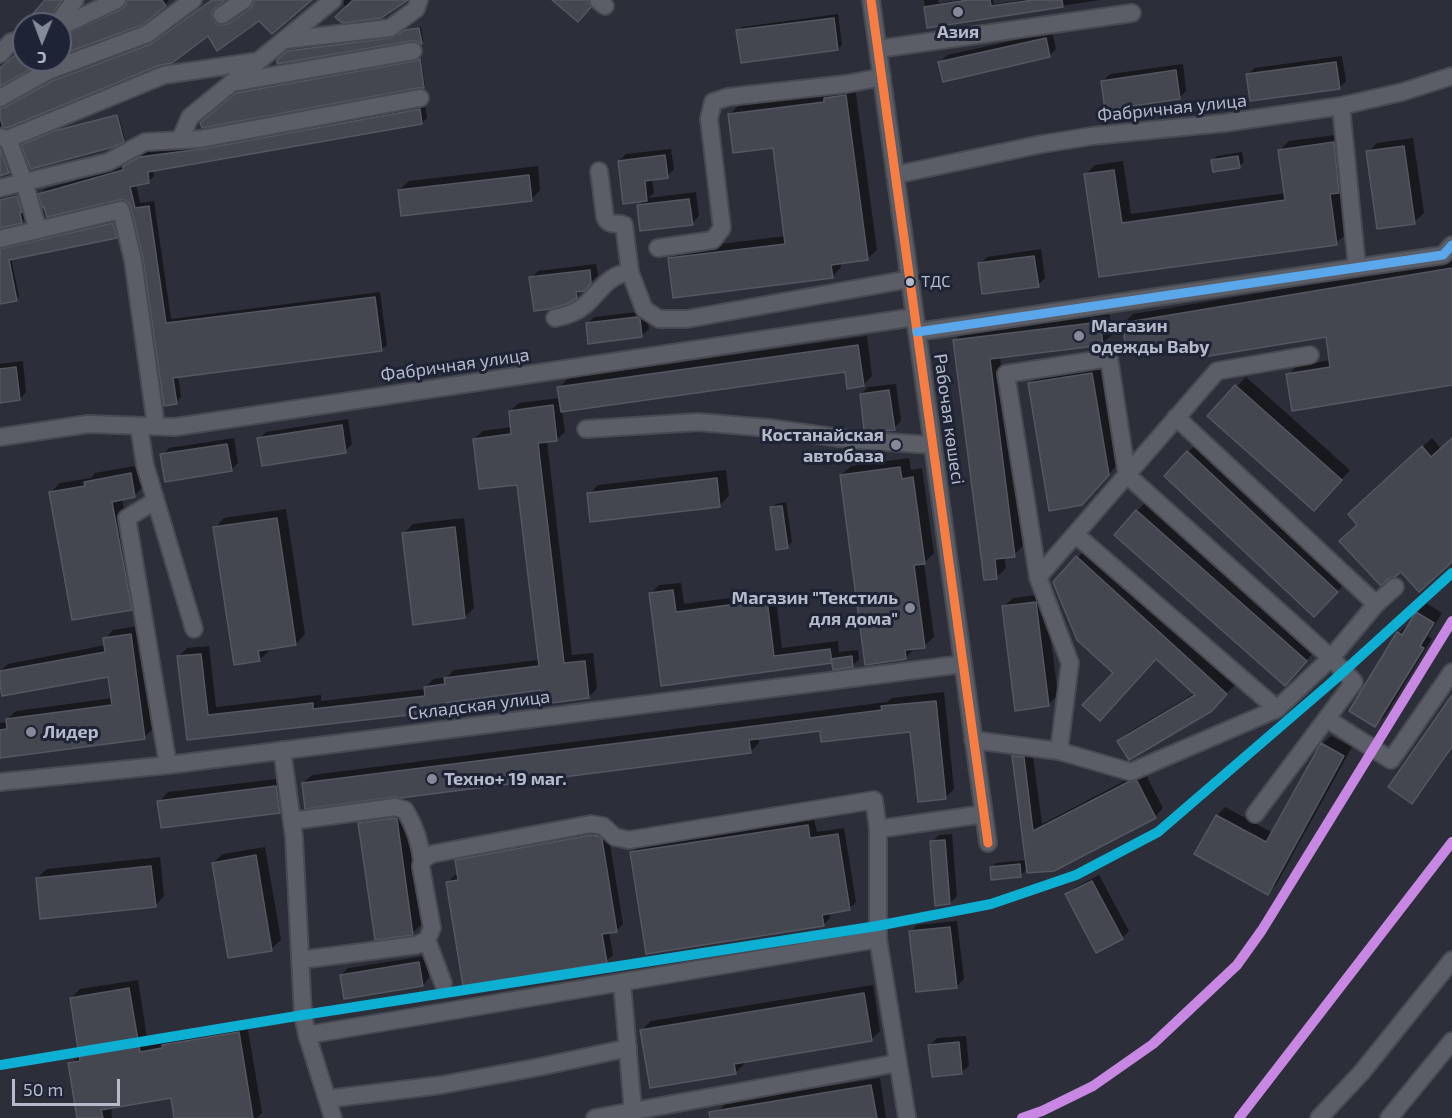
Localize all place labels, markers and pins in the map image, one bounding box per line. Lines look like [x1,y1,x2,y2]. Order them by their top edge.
marker: Азия [951,5,965,19]
place label: Азия [937,21,979,43]
place label: ТДС [921,272,950,292]
marker: ТДС [904,276,916,288]
place label: Магазин одежды Baby [1091,315,1209,358]
marker: Магазин одежды Baby [1072,329,1086,343]
place label: Костанайская автобаза [761,424,884,466]
marker: Костанайская автобаза [889,438,903,452]
place label: Магазин "Текстиль для дома" [732,587,898,630]
marker: Магазин "Текстиль для дома" [903,601,917,615]
place label: Лидер [43,721,99,743]
marker: Лидер [24,725,38,739]
place label: Техно+ 19 маг. [444,768,567,790]
marker: Техно+ 19 маг. [425,772,439,786]

